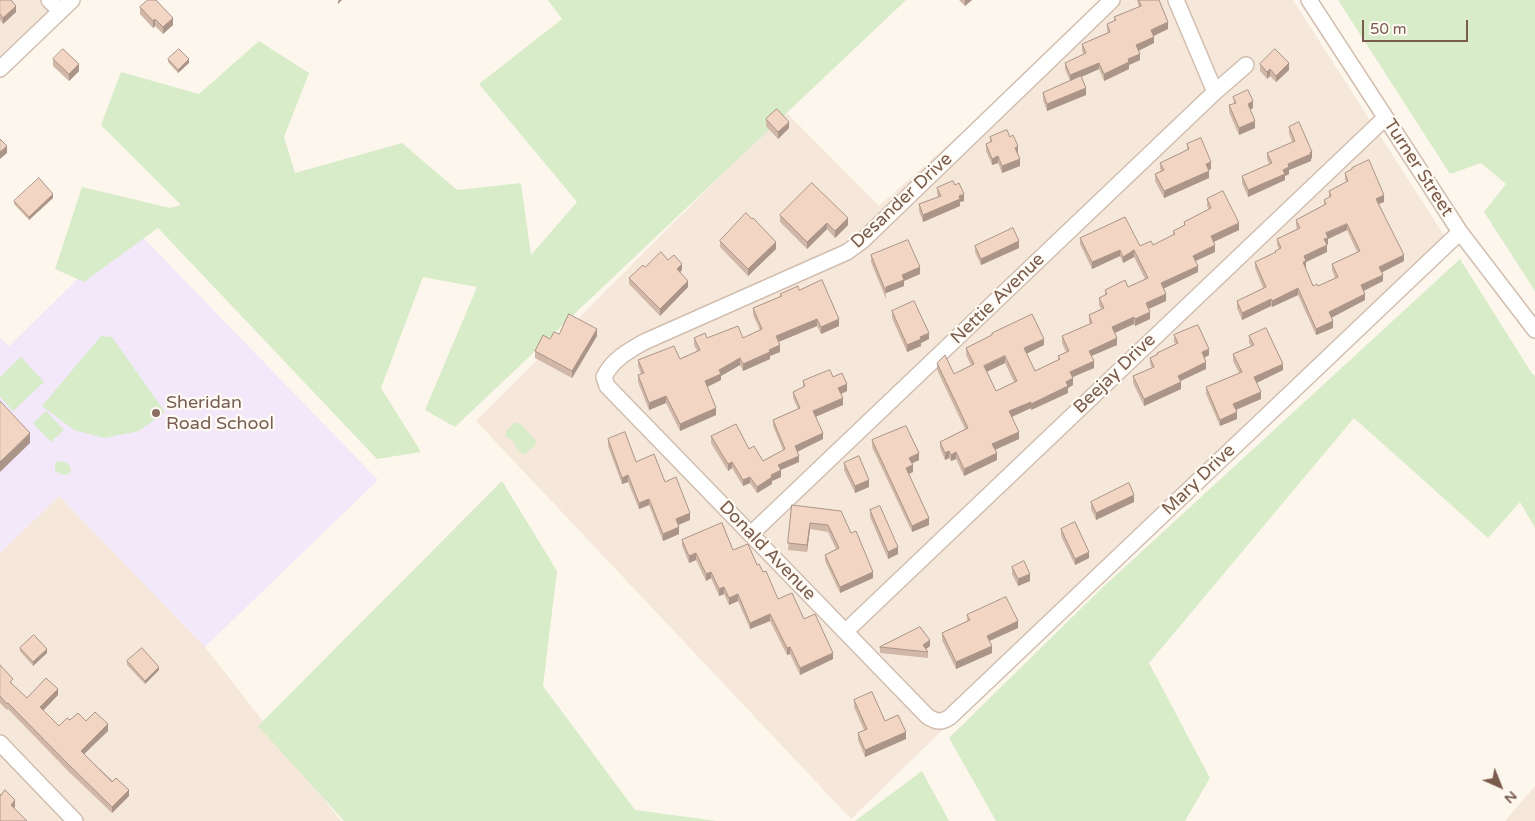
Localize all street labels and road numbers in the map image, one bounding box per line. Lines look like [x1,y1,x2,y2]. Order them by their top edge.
street label: Turner Street [1378,115,1458,221]
street label: Desander Drive [847,149,957,253]
street label: Nettie Avenue [947,249,1049,349]
street label: Beejay Drive [1069,329,1161,419]
street label: Mary Drive [1158,440,1240,520]
street label: Donald Avenue [714,497,820,605]

